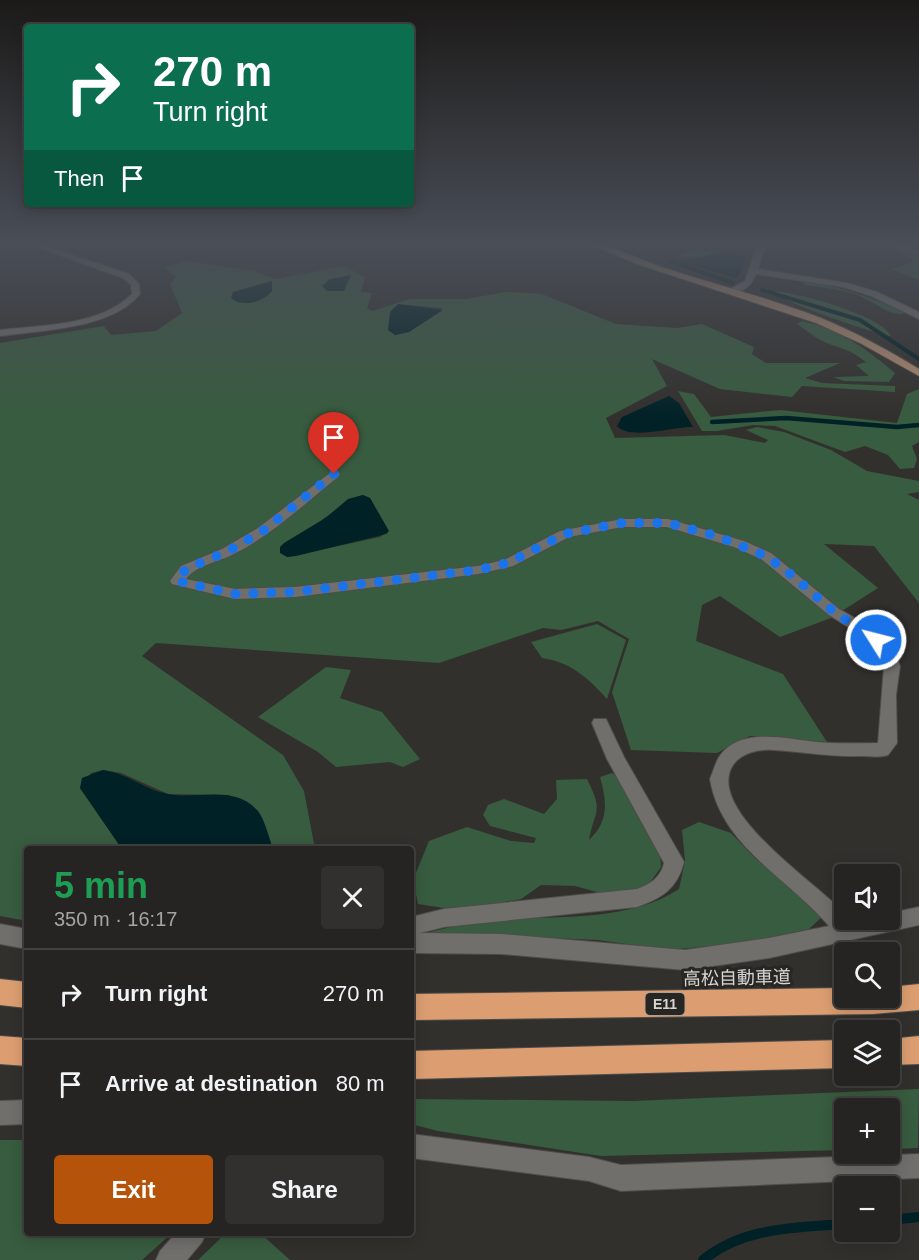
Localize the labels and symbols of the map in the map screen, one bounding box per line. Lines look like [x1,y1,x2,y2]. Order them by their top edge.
pin [308,412,359,474]
position arrow [844,608,908,672]
street label: 高松自動車道 [683,967,791,989]
road number: E11 [646,993,684,1015]

